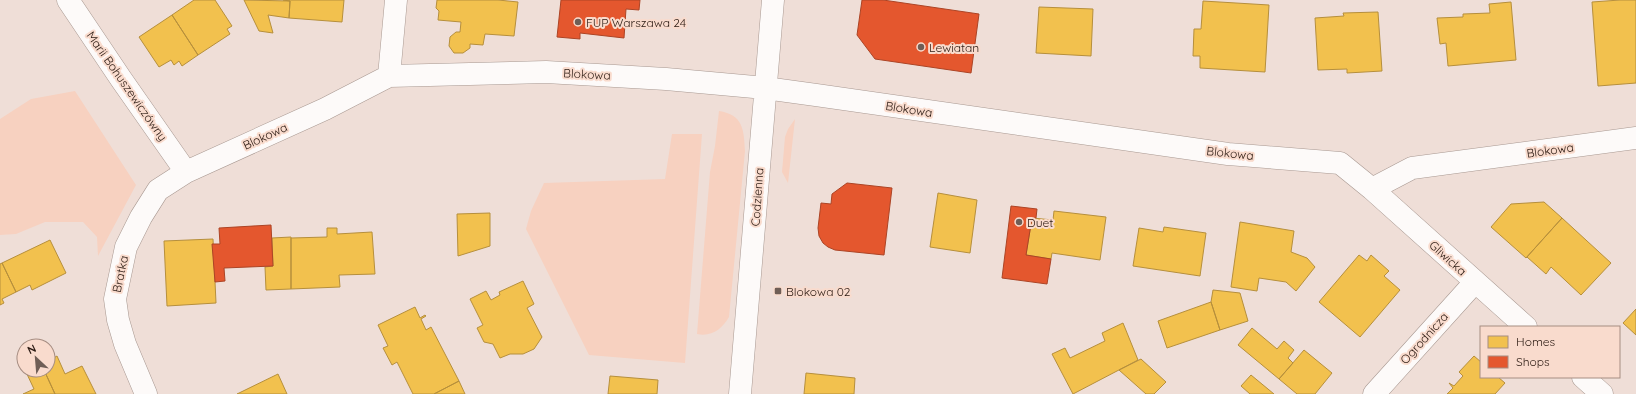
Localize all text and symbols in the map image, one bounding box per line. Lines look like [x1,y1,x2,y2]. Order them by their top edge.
place label: FUP Warszawa 24 [586,15,686,30]
marker: FUP Warszawa 24 [573,17,583,27]
street label: Marii Bohuszewiczówny [83,28,171,144]
place label: Lewiatan [929,40,979,55]
marker: Lewiatan [916,42,926,52]
street label: Blokowa [563,65,611,83]
street label: Blokowa [884,98,934,120]
street label: Blokowa [240,119,290,153]
street label: Blokowa [1525,139,1575,161]
street label: Blokowa [1206,143,1254,163]
street label: Codzienna [747,167,767,227]
place label: Duet [1027,215,1053,230]
marker: Duet [1014,217,1024,227]
street label: Gliwicka [1426,237,1470,279]
street label: Bratka [109,254,131,294]
place label: Blokowa 02 [786,284,851,299]
marker: Blokowa 02 [773,286,783,296]
street label: Ogrodnicza [1397,309,1451,367]
legend [1480,326,1620,378]
text: Homes [1516,334,1556,349]
north arrow [16,338,56,378]
text: N [25,341,38,357]
text: Shops [1516,354,1550,369]

